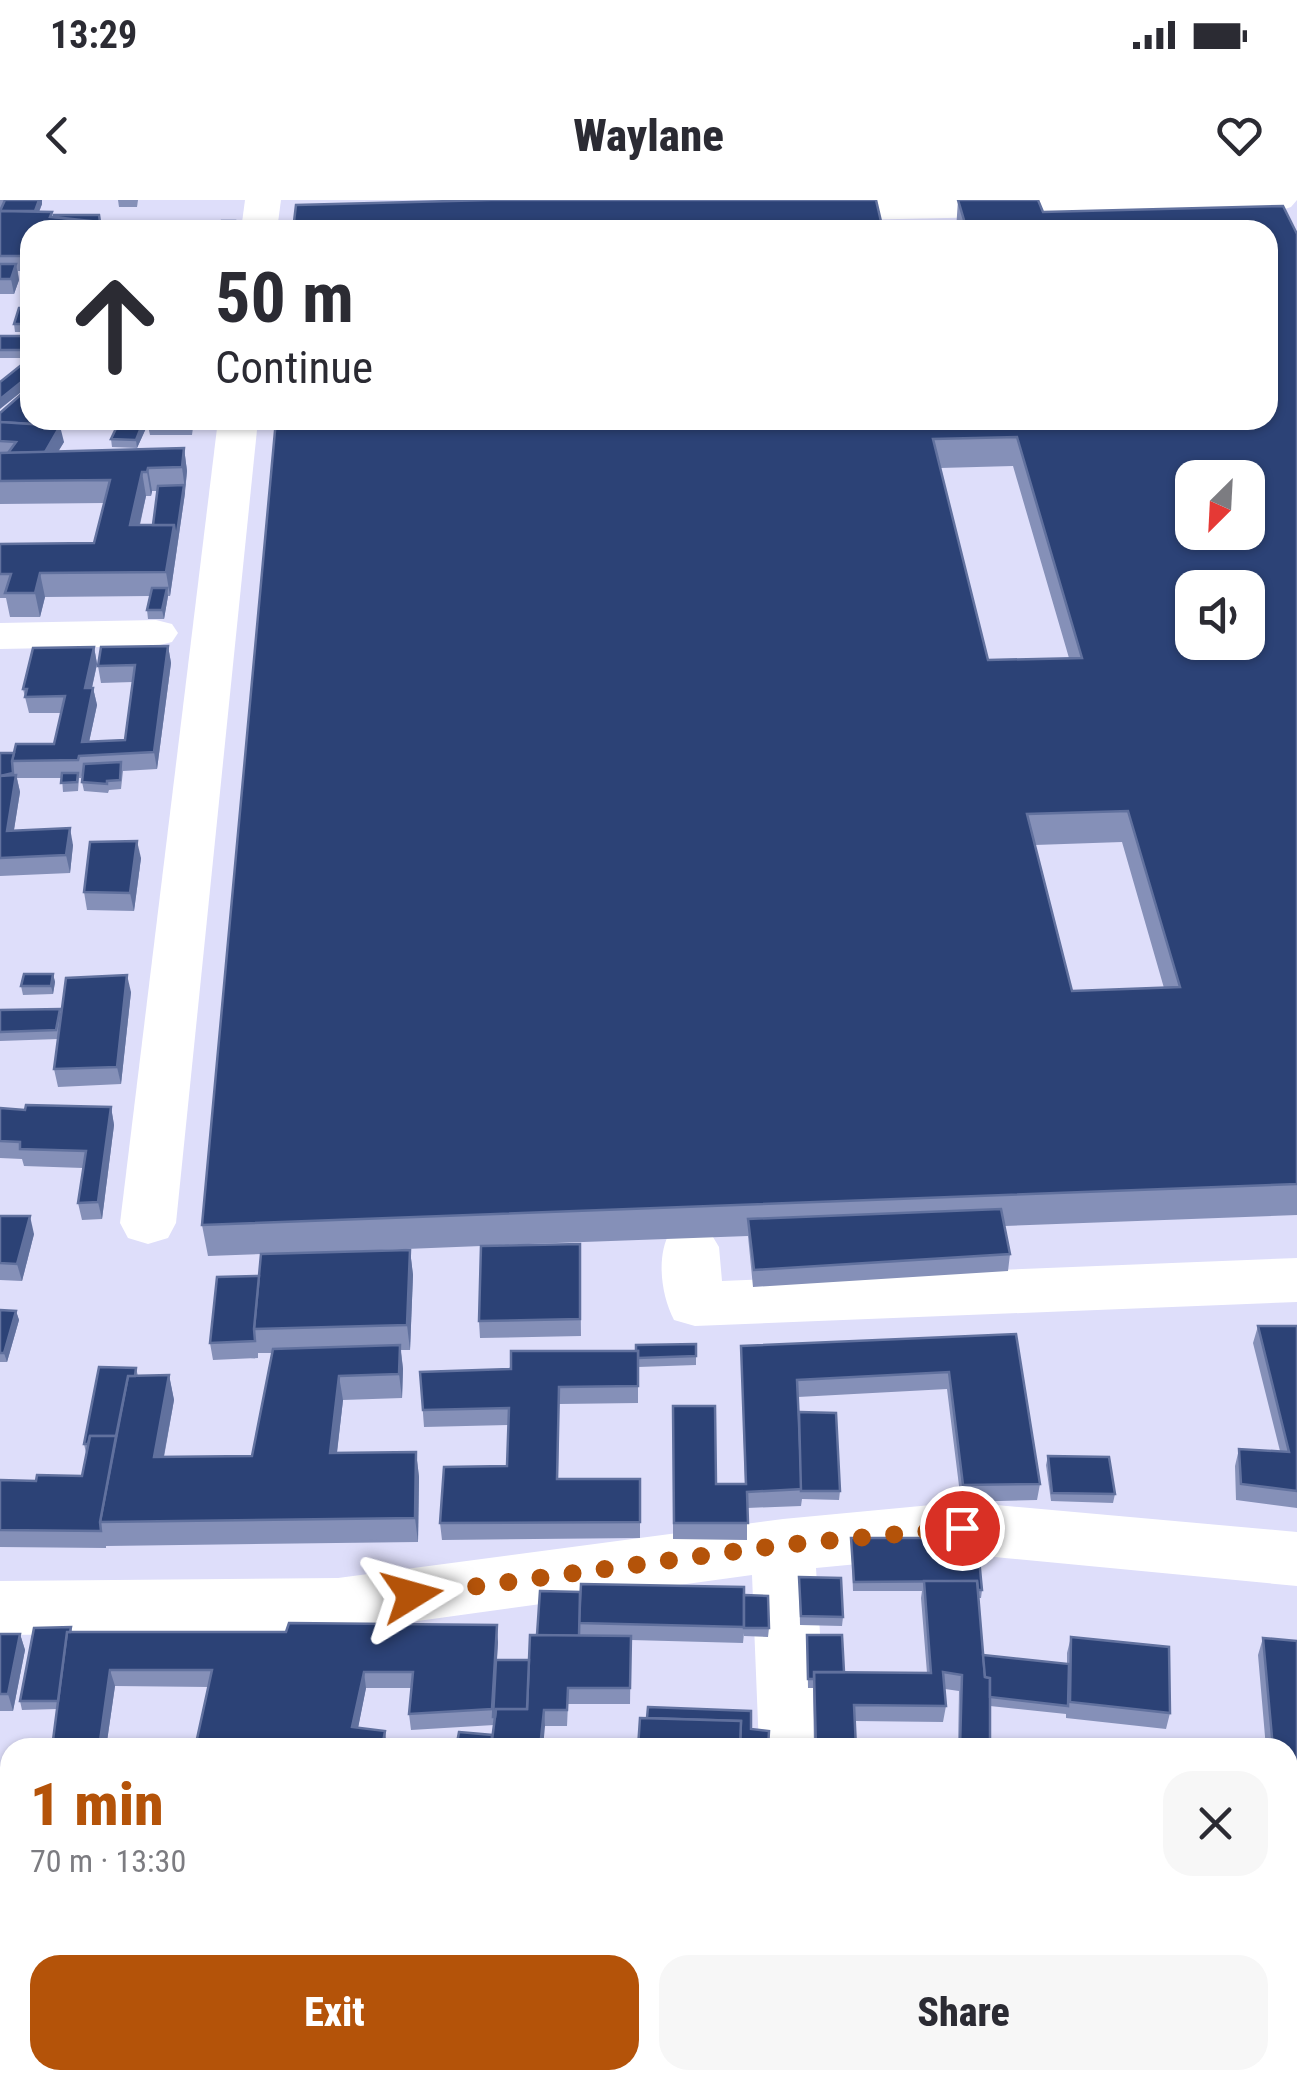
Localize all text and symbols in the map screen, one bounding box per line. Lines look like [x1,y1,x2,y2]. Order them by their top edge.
text: 13:29 [50,13,137,57]
icon: back [30,108,85,163]
icon: heart [1212,108,1267,163]
text: Waylane [573,109,724,162]
text: 50 m [215,257,354,339]
icon: ahead [50,260,180,390]
text: Continue [215,341,373,394]
north arrow [1175,460,1265,550]
map controls [1175,460,1265,660]
button: sound [1175,570,1265,660]
pin [920,1486,1005,1571]
icon: arrive [935,1501,990,1556]
position arrow [360,1543,464,1647]
text: 1 min [30,1769,164,1840]
button: close [1163,1771,1268,1876]
text: 70 m · 13:30 [30,1842,186,1880]
button: Exit [30,1955,639,2070]
button: Share [659,1955,1268,2070]

